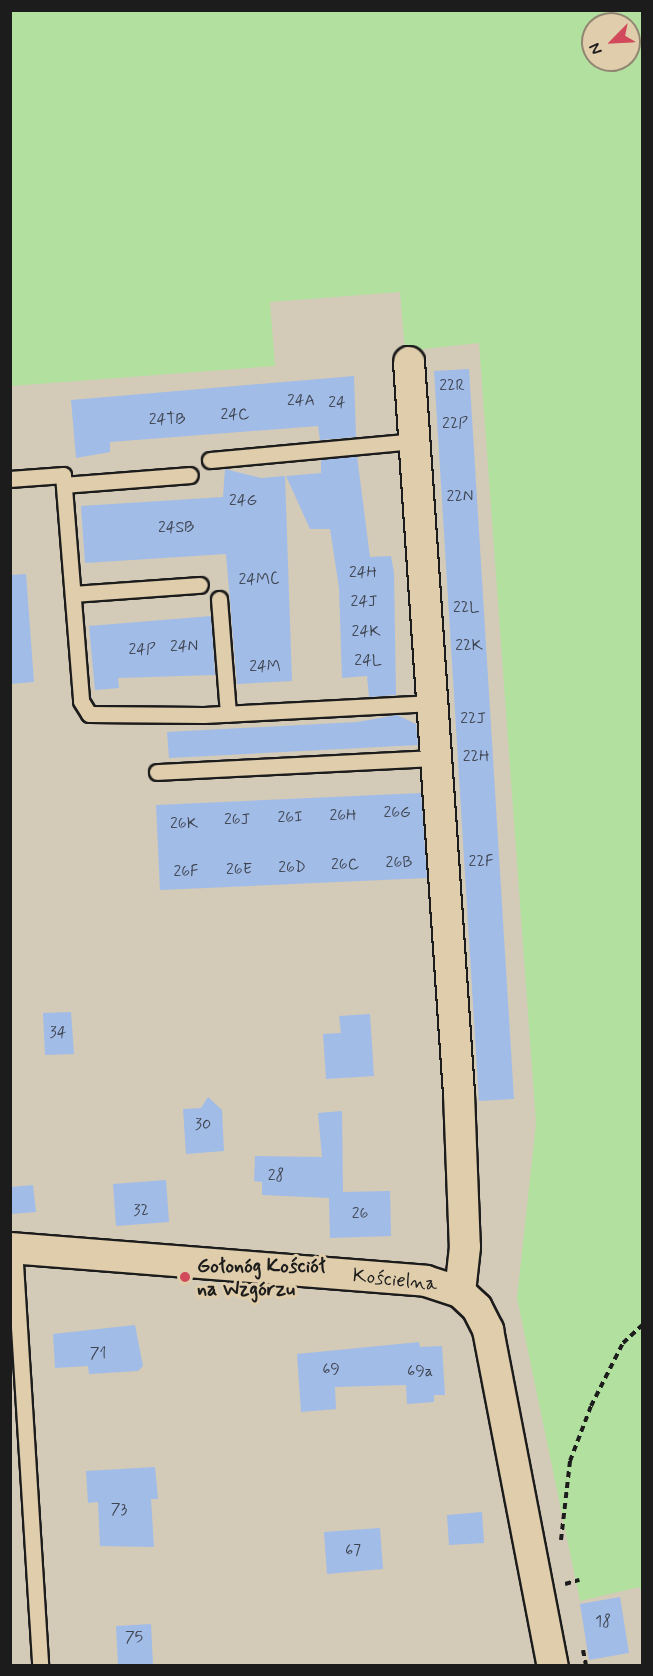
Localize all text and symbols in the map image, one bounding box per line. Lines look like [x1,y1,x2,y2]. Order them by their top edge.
north arrow [581,12,641,72]
text: N [584,40,608,58]
house number: 22R [439,376,465,396]
house number: 24A [287,391,315,411]
house number: 24 [328,393,346,413]
house number: 24C [221,405,249,425]
house number: 24TB [149,410,185,430]
house number: 22P [442,414,468,434]
house number: 22N [447,487,473,507]
house number: 24G [229,491,257,511]
house number: 24SB [158,518,194,538]
house number: 24H [349,563,377,583]
house number: 24MC [239,570,279,590]
house number: 24J [351,592,377,612]
house number: 22L [453,598,479,618]
house number: 24K [352,622,380,642]
house number: 22K [455,636,483,656]
house number: 24N [170,637,198,657]
house number: 24P [128,640,156,660]
house number: 24L [354,651,382,671]
house number: 24M [249,657,281,677]
house number: 22J [460,709,486,729]
house number: 22H [463,747,489,767]
house number: 26G [383,803,411,823]
house number: 26H [329,806,357,826]
house number: 26I [277,808,303,828]
house number: 26J [224,810,250,830]
house number: 26K [170,814,198,834]
house number: 22F [469,852,493,872]
house number: 26B [386,853,412,873]
house number: 26C [331,855,359,875]
house number: 26D [278,858,306,878]
house number: 26E [226,860,252,880]
house number: 26F [173,862,199,882]
house number: 34 [50,1023,66,1043]
house number: 30 [195,1115,211,1135]
house number: 28 [268,1166,284,1186]
house number: 32 [133,1201,149,1221]
house number: 26 [352,1204,368,1224]
place label: Gołonóg Kościół na Wzgórzu [197,1254,326,1301]
street label: Kościelna [351,1264,439,1296]
marker: Gołonóg Kościół na Wzgórzu [178,1270,192,1284]
house number: 71 [90,1344,106,1364]
house number: 69 [322,1360,340,1380]
house number: 69a [407,1362,433,1382]
house number: 73 [111,1500,127,1520]
house number: 67 [345,1541,361,1561]
house number: 18 [595,1612,611,1632]
house number: 75 [125,1628,143,1648]

